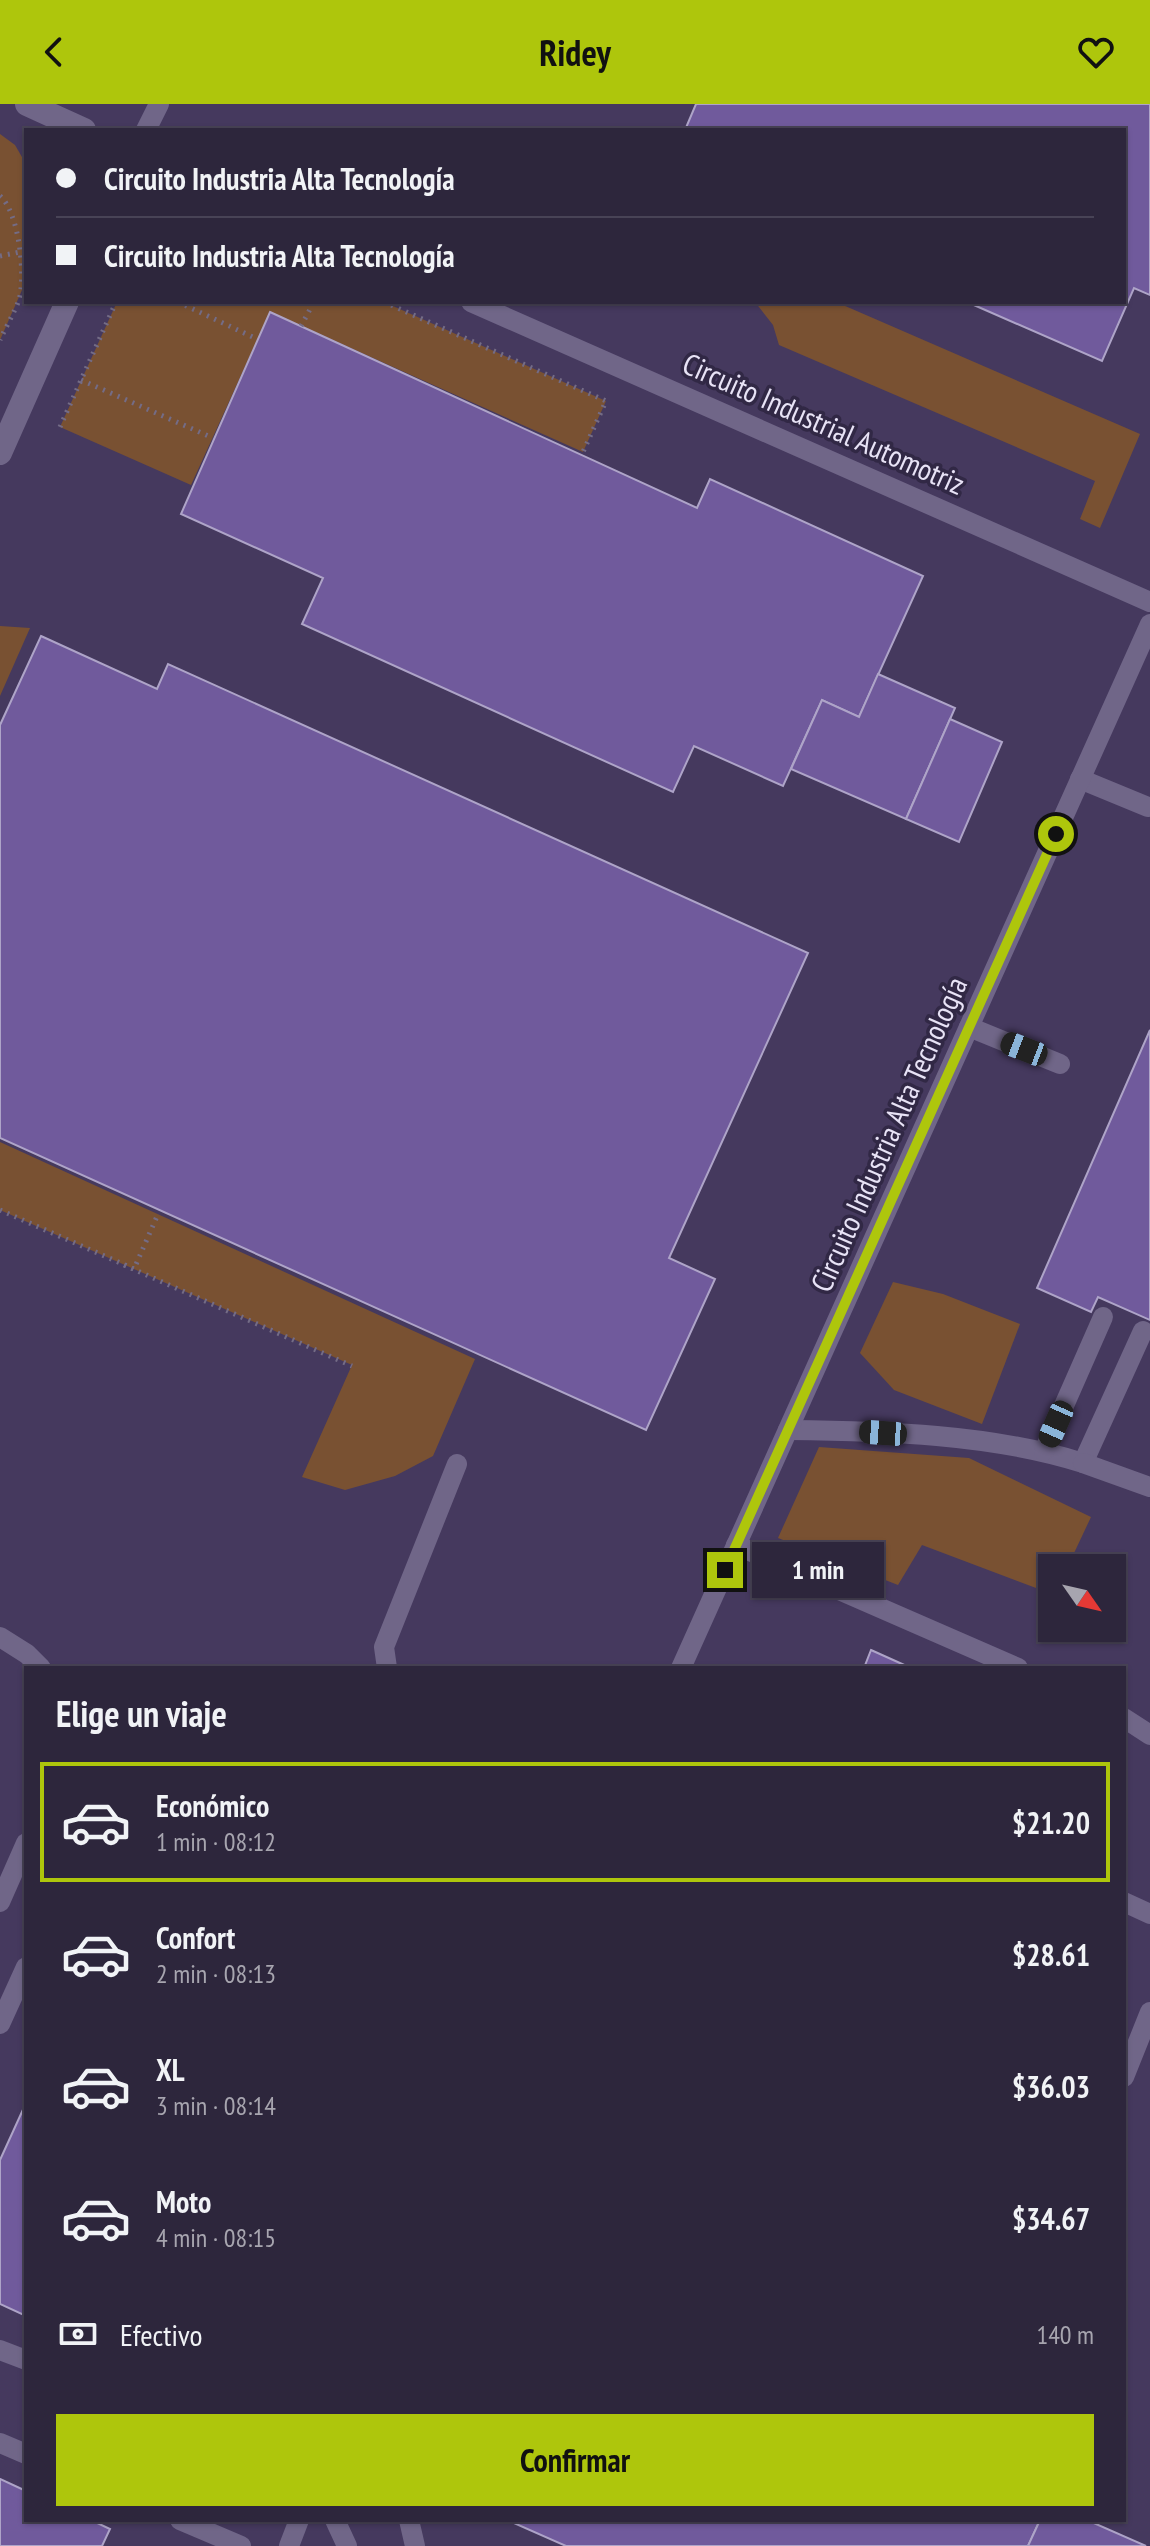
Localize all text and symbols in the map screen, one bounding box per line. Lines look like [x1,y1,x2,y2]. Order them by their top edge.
text: Ridey [539,29,611,76]
icon: back [32,30,76,74]
icon: heart [1074,30,1118,74]
text: Circuito Industria Alta Tecnología [104,159,455,198]
text: Circuito Industria Alta Tecnología [104,236,455,275]
street label: Circuito Industrial Automotriz [677,343,971,503]
route start [1038,816,1074,852]
street label: Circuito Industria Alta Tecnología [801,971,975,1297]
car [997,1029,1051,1069]
car [1035,1397,1077,1451]
car [858,1419,908,1447]
callout: 1 min [753,1542,885,1598]
route end [707,1552,743,1588]
text: 1 min [792,1553,844,1586]
north arrow [1038,1554,1126,1642]
map controls [1038,1554,1126,1642]
text: Elige un viaje [56,1690,227,1737]
icon: car [60,1786,132,1858]
text: Económico [156,1786,269,1825]
text: $21.20 [1012,1803,1090,1842]
text: 1 min · 08:12 [156,1825,276,1858]
icon: car [60,1918,132,1990]
text: Confort [156,1918,235,1957]
text: $28.61 [1012,1935,1090,1974]
text: 2 min · 08:13 [156,1957,276,1990]
icon: car [60,2050,132,2122]
text: XL [156,2050,185,2089]
text: $36.03 [1012,2067,1090,2106]
text: 3 min · 08:14 [156,2089,276,2122]
icon: car [60,2182,132,2254]
text: Moto [156,2182,211,2221]
text: $34.67 [1012,2199,1090,2238]
text: 4 min · 08:15 [156,2221,276,2254]
icon: cash [56,2312,100,2356]
text: Efectivo [120,2315,203,2354]
text: 140 m [1036,2318,1094,2351]
button: Confirmar [56,2414,1094,2506]

